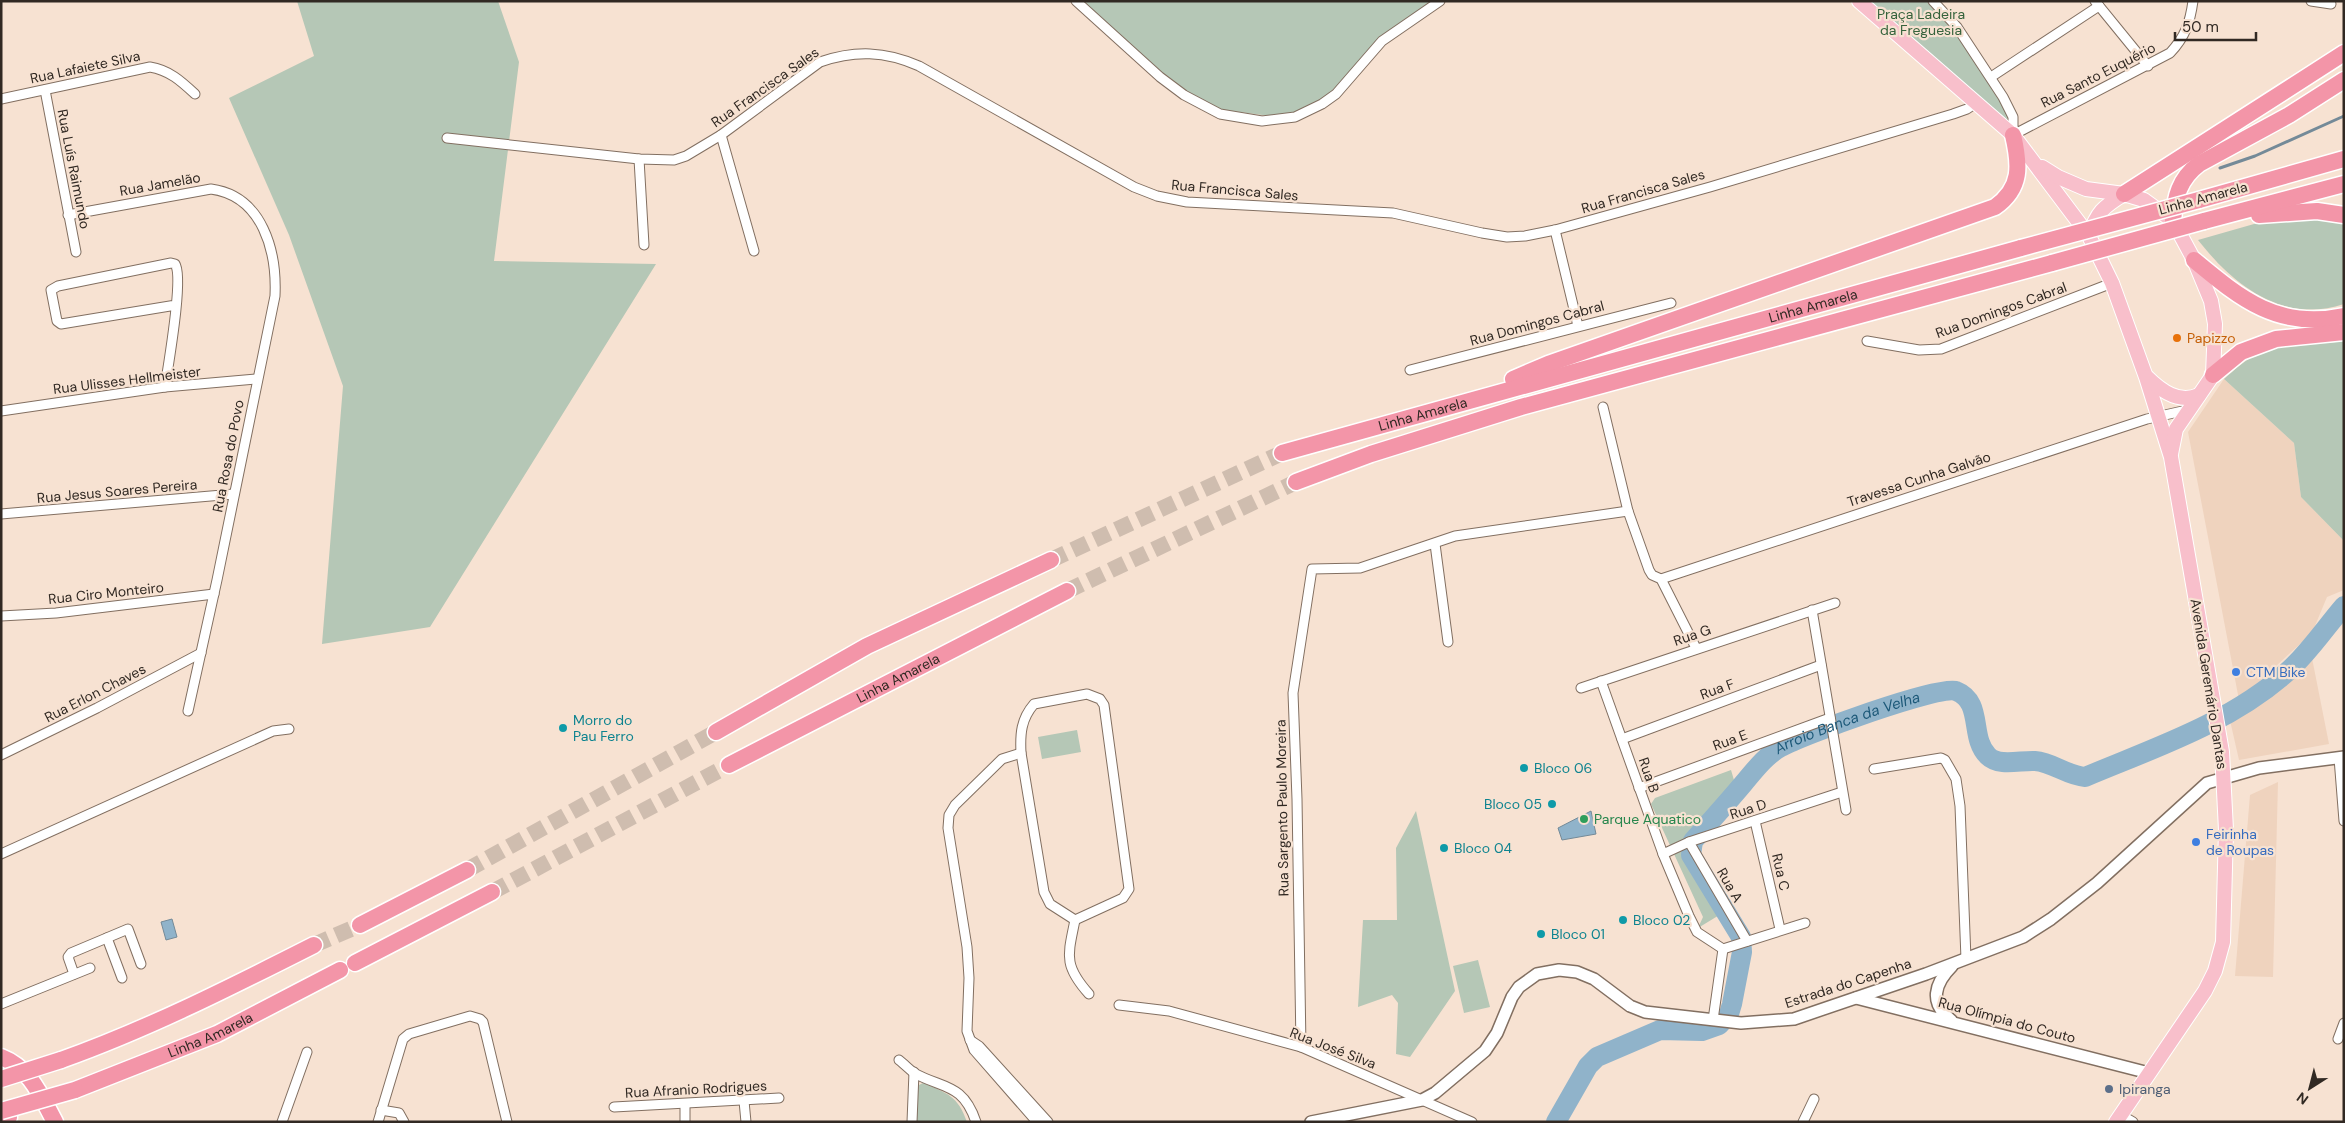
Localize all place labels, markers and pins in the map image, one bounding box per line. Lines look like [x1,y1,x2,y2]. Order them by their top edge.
place label: Papizzo [2187,329,2236,347]
marker: Papizzo [2171,332,2183,344]
place label: CTM Bike [2246,663,2306,681]
marker: CTM Bike [2230,666,2242,678]
place label: Morro do Pau Ferro [573,711,634,745]
marker: Morro do Pau Ferro [557,722,569,734]
place label: Bloco 06 [1534,759,1592,777]
marker: Bloco 06 [1518,762,1530,774]
place label: Bloco 05 [1484,795,1542,813]
marker: Bloco 05 [1546,798,1558,810]
place label: Parque Aquatico [1594,810,1701,828]
marker: Parque Aquatico [1578,813,1590,825]
place label: Feirinha de Roupas [2206,825,2274,859]
marker: Feirinha de Roupas [2190,836,2202,848]
place label: Bloco 04 [1454,839,1512,857]
marker: Bloco 04 [1438,842,1450,854]
place label: Bloco 02 [1633,911,1690,929]
marker: Bloco 02 [1617,914,1629,926]
place label: Bloco 01 [1551,925,1605,943]
marker: Bloco 01 [1535,928,1547,940]
place label: Ipiranga [2119,1080,2171,1098]
marker: Ipiranga [2103,1083,2115,1095]

